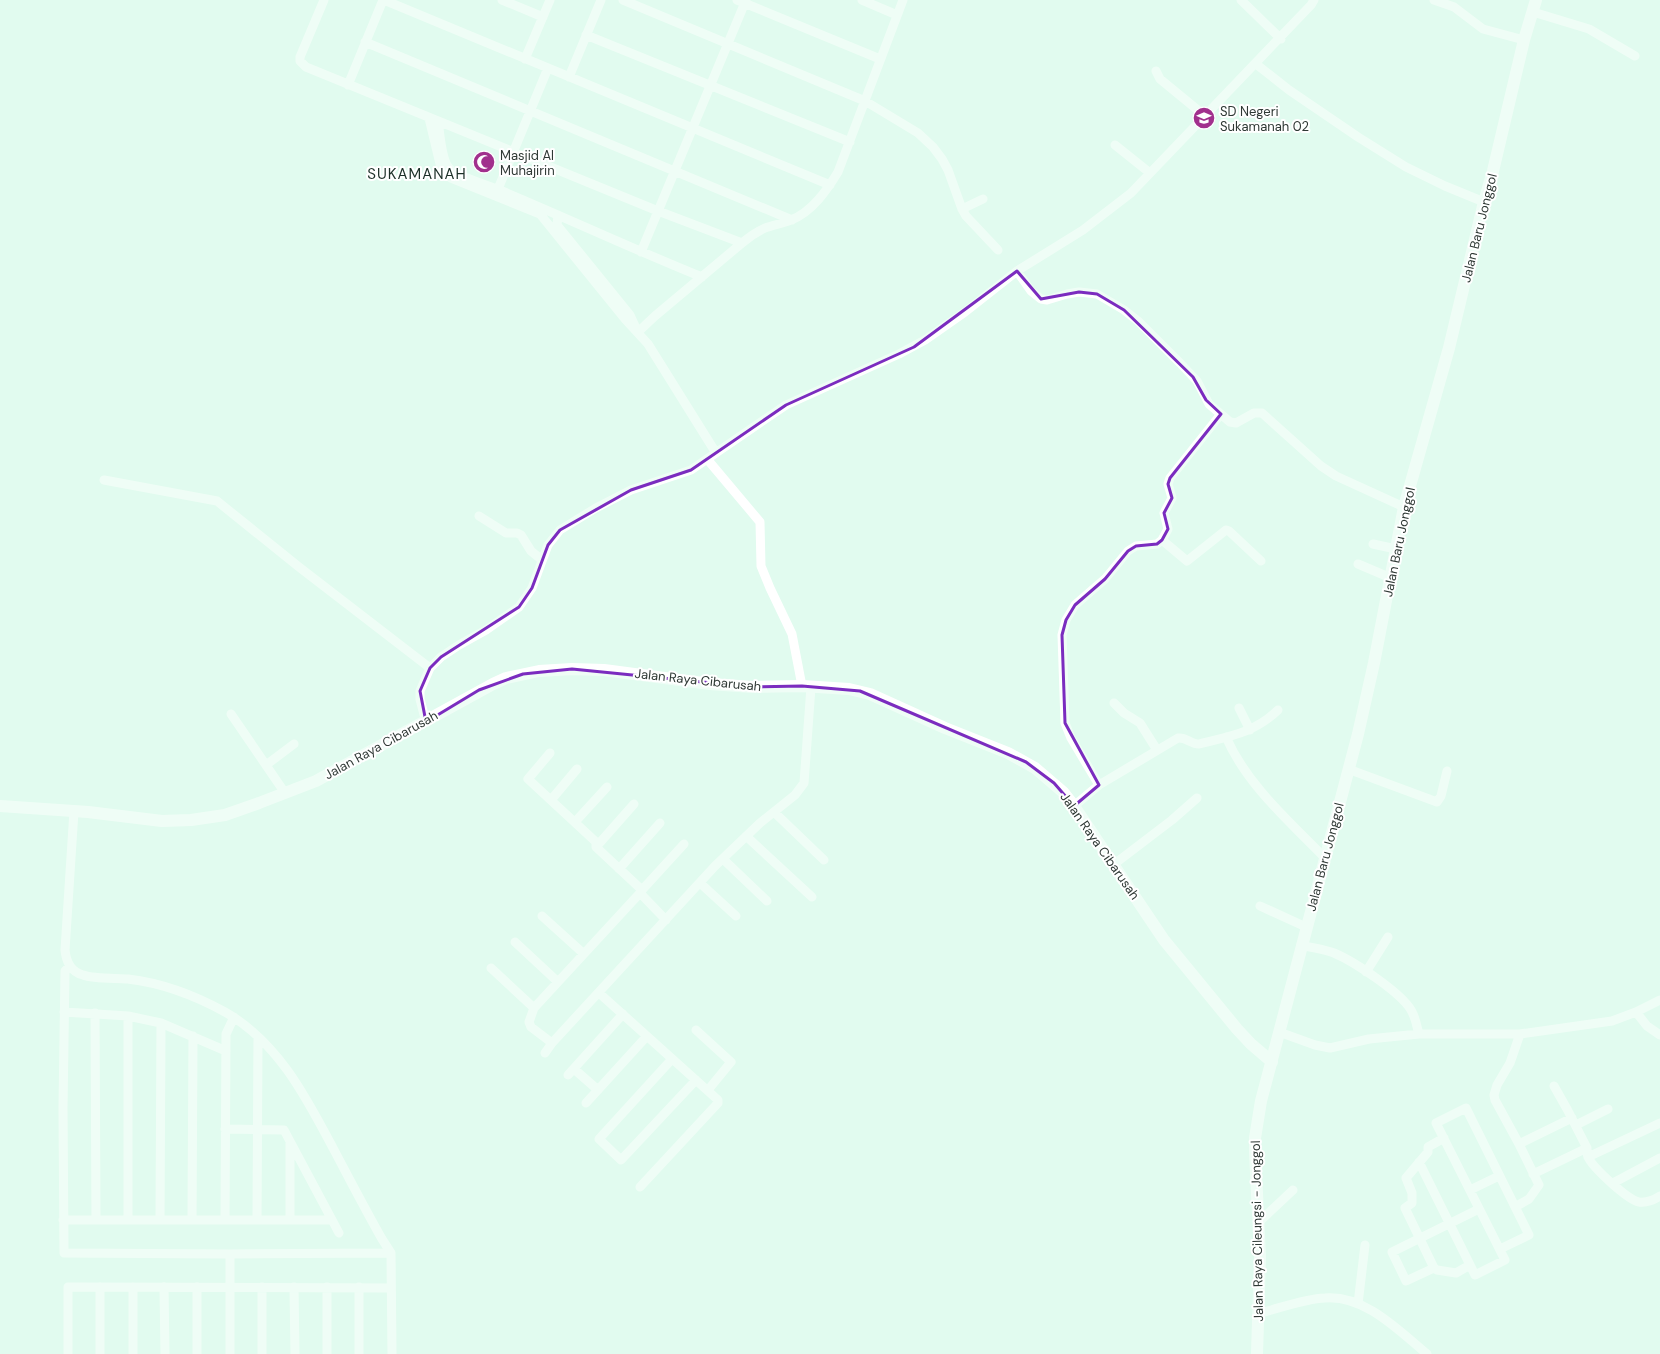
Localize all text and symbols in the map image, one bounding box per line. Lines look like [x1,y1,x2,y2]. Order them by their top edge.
place label: SD Negeri Sukamanah 02 [1220,103,1309,135]
school or university icon: SD Negeri Sukamanah 02 [1191,105,1217,131]
place label: Masjid Al Muhajirin [500,147,555,179]
mosque icon: Masjid Al Muhajirin [471,149,497,175]
district label: SUKAMANAH [367,164,467,184]
street label: Jalan Baru Jonggol [1457,172,1501,284]
street label: Jalan Baru Jonggol [1379,486,1419,598]
street label: Jalan Raya Cibarusah [634,665,762,695]
street label: Jalan Raya Cibarusah [321,707,441,783]
street label: Jalan Raya Cibarusah [1057,789,1143,903]
street label: Jalan Baru Jonggol [1302,801,1348,913]
street label: Jalan Raya Cileungsi - Jonggol [1247,1140,1267,1322]

